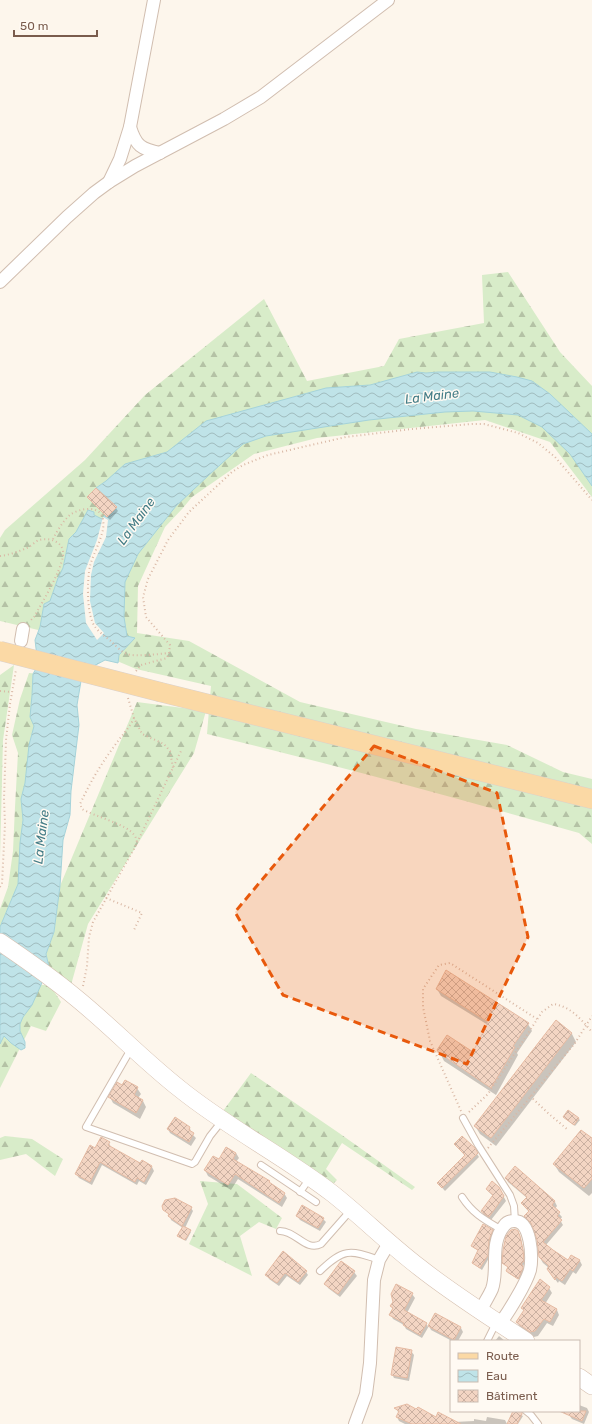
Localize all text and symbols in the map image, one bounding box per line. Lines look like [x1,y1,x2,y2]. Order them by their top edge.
scale bar [14,12,97,38]
text: 50 m [20,19,48,33]
water label: La Maine [404,385,460,407]
water label: La Maine [114,495,158,547]
water label: La Maine [30,809,52,865]
legend [450,1340,580,1412]
text: Route [486,1349,520,1363]
text: Eau [486,1369,507,1383]
text: Bâtiment [486,1389,538,1403]

